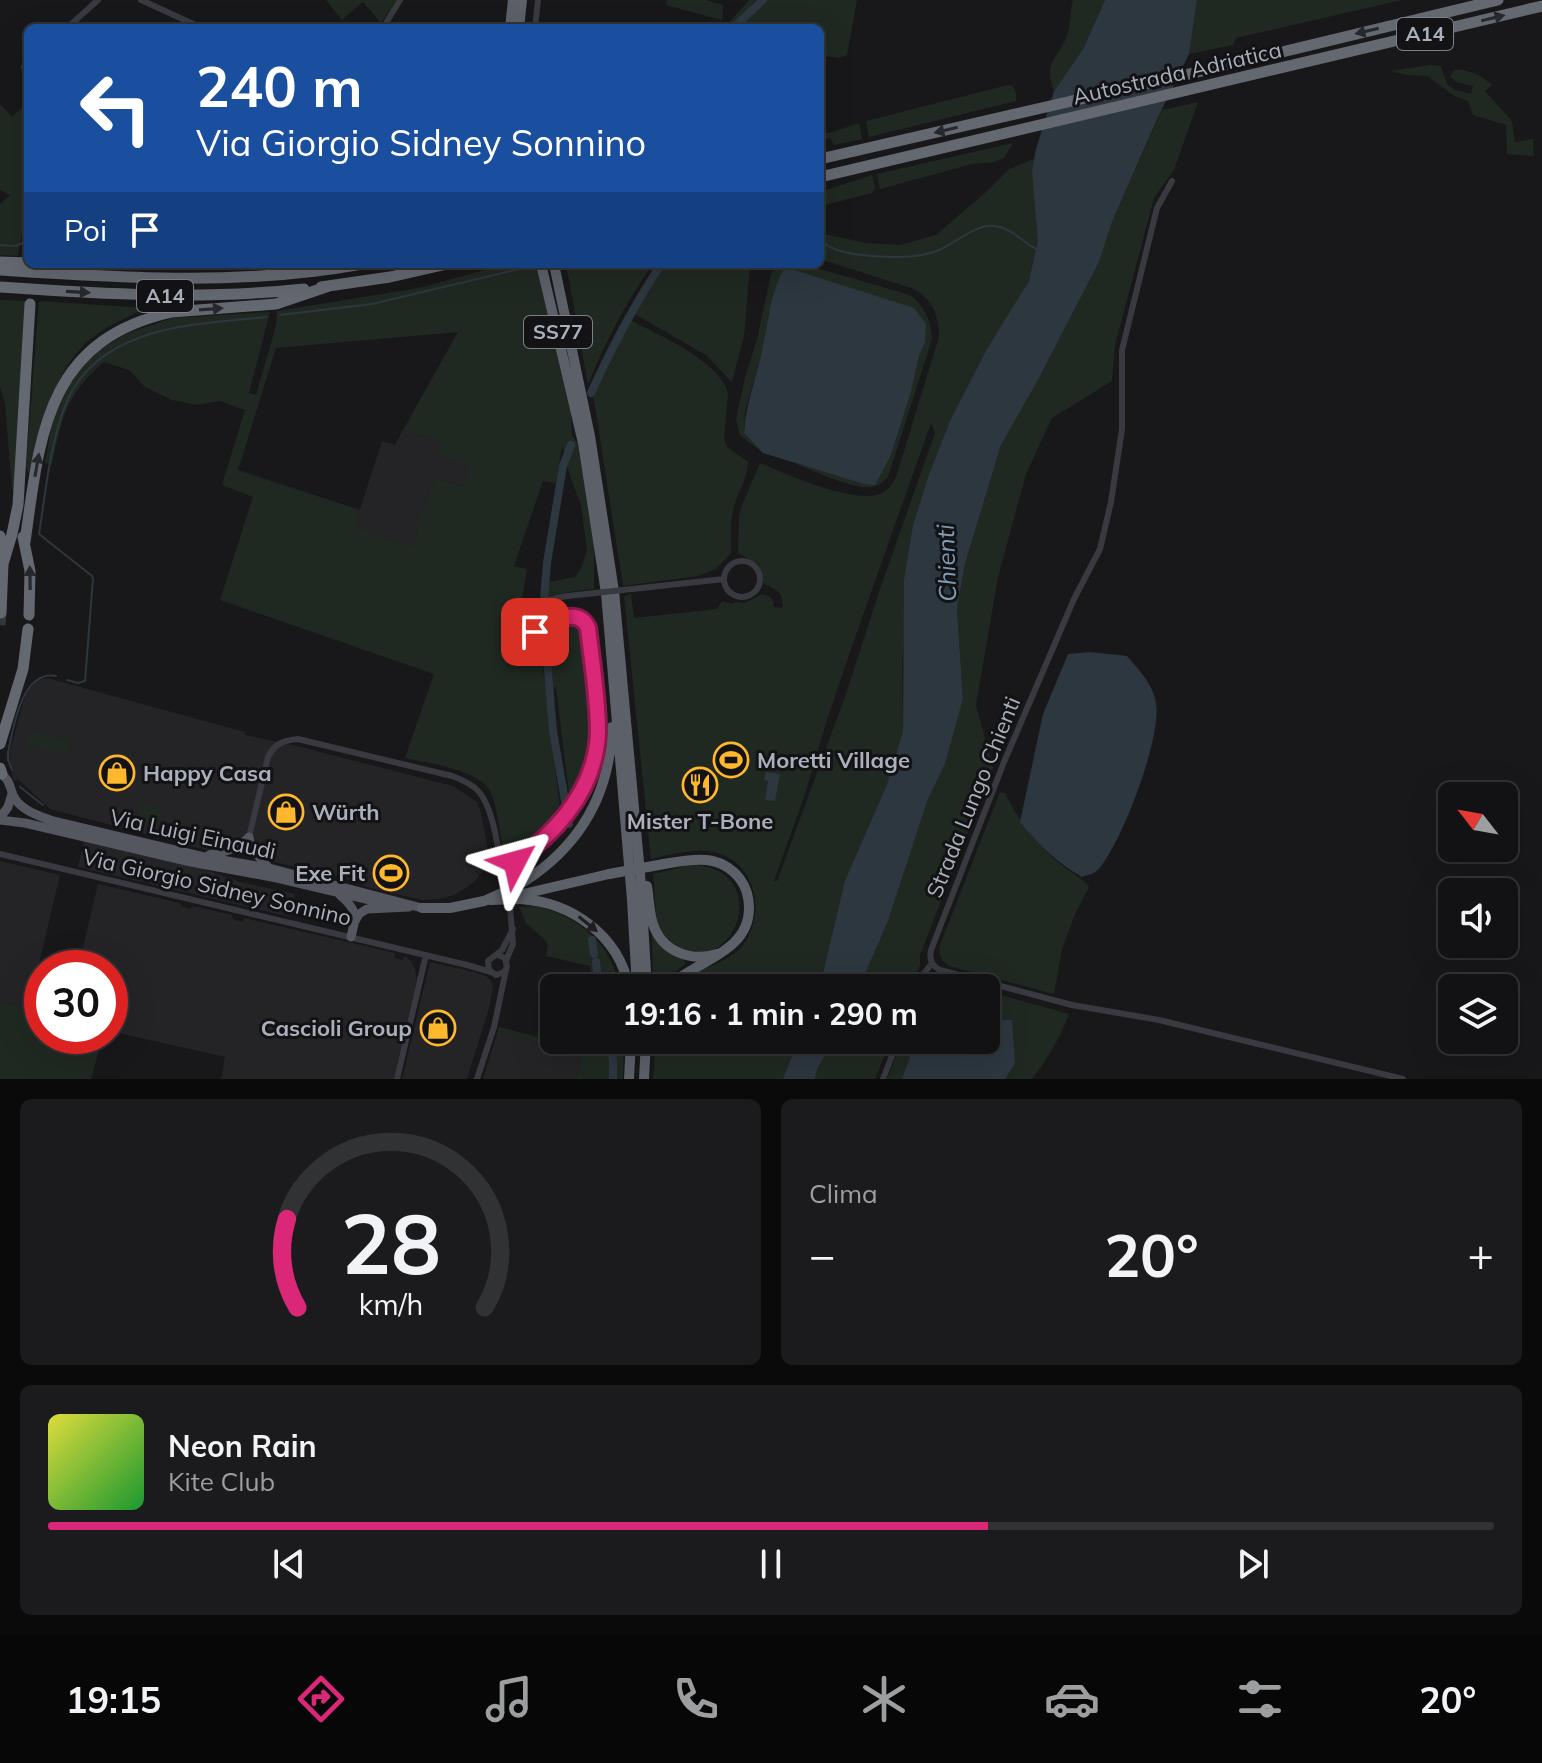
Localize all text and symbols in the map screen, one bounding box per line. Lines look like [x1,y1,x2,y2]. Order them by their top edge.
one-way arrow [1481,11,1506,24]
road number: A14 [1397,18,1453,50]
one-way arrow [1355,25,1380,38]
street label: Autostrada Adriatica [1070,35,1284,111]
text: 240 m [196,51,363,121]
icon: left [64,56,168,160]
text: Via Giorgio Sidney Sonnino [196,120,646,165]
one-way arrow [934,124,959,136]
icon: arrive [123,208,167,252]
text: Poi [64,211,107,249]
road number: A14 [137,280,193,312]
one-way arrow [66,286,91,299]
one-way arrow [199,302,224,315]
road number: SS77 [524,316,592,348]
one-way arrow [32,452,44,477]
water label: Chienti [930,524,962,602]
one-way arrow [23,565,36,590]
pin [501,598,569,666]
icon: arrive [513,610,557,654]
street label: Strada Lungo Chienti [920,692,1026,902]
sports icon: Moretti Village [712,741,750,779]
place label: Moretti Village [757,746,910,774]
shop icon: Happy Casa [98,754,136,792]
place label: Happy Casa [143,759,272,787]
restaurant icon: Mister T-Bone [681,766,719,804]
north arrow [1438,782,1518,862]
map controls [1438,782,1518,1054]
shop icon: Würth [267,793,305,831]
place label: Würth [312,798,380,826]
street label: Via Luigi Einaudi [107,803,279,865]
place label: Mister T-Bone [627,807,773,835]
position arrow [473,820,557,904]
street label: Via Giorgio Sidney Sonnino [80,842,354,932]
sports icon: Exe Fit [372,854,410,892]
place label: Exe Fit [295,859,365,887]
button: sound [1438,878,1518,958]
one-way arrow [578,915,598,931]
speed limit sign: 30 [24,950,128,1054]
button: layers [1438,974,1518,1054]
text: 19:16 · 1 min · 290 m [622,995,918,1033]
shop icon: Cascioli Group [419,1009,457,1047]
place label: Cascioli Group [261,1014,412,1042]
text: Clima [809,1177,878,1210]
text: 28 [341,1190,440,1295]
text: 20° [1104,1217,1199,1292]
text: − [809,1227,835,1282]
text: + [1468,1227,1494,1282]
text: km/h [358,1286,423,1322]
text: Neon Rain [168,1427,317,1465]
text: Kite Club [168,1465,275,1498]
icon: previous [267,1542,311,1586]
icon: pause [749,1542,793,1586]
icon: next [1231,1542,1275,1586]
icon: directions [293,1671,349,1727]
icon: music [481,1671,537,1727]
icon: phone [668,1671,724,1727]
icon: climate [856,1671,912,1727]
icon: car [1044,1671,1100,1727]
icon: filters [1232,1671,1288,1727]
text: 19:15 [66,1677,161,1722]
text: 20° [1419,1677,1476,1722]

